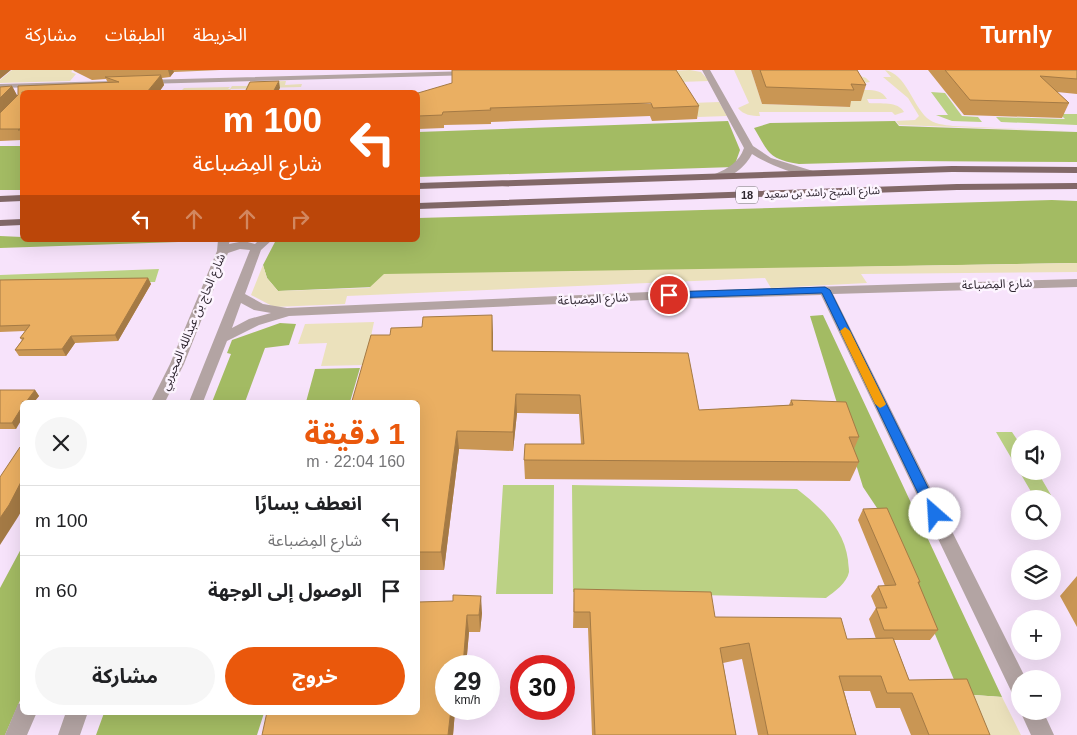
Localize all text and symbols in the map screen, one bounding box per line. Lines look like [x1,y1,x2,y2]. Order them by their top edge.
text: Turnly [980,21,1052,48]
text: مشاركة [25,25,77,45]
text: الطبقات [105,25,165,45]
text: الخريطة [193,25,247,45]
text: 100 m [223,100,322,139]
icon: left [340,110,405,175]
text: شارع المِضباعة [193,151,322,176]
street label: شارع الشيخ راشد بن سعيد [764,184,881,202]
road number: 18 [736,186,758,204]
icon: left [127,205,155,233]
icon: ahead [180,205,208,233]
icon: ahead [233,205,261,233]
icon: right [286,205,314,233]
street label: شارع الحاج بن عبدالله المحيربي [158,252,231,393]
pin [648,274,690,316]
street label: شارع المِضباعة [962,276,1033,294]
icon: arrive [655,281,683,309]
street label: شارع المِضباعة [557,290,629,310]
button: close [35,417,87,469]
text: 1 دقيقة [304,417,405,450]
map controls [1011,430,1061,720]
button: sound [1011,430,1061,480]
text: 160 m · 22:04 [306,453,405,470]
position arrow [908,487,960,539]
button: search [1011,490,1061,540]
text: انعطف يسارًا [255,493,362,514]
icon: left [377,507,405,535]
text: 100 m [35,510,88,531]
text: شارع المِضباعة [268,532,362,549]
button: layers [1011,550,1061,600]
icon: arrive [377,577,405,605]
text: 60 m [35,580,77,601]
text: الوصول إلى الوجهة [208,580,362,601]
button: + [1011,610,1061,660]
button: مشاركة [35,647,215,705]
button: خروج [225,647,405,705]
speed limit sign: 30 [510,655,575,720]
text: 29 [454,667,481,695]
button: − [1011,670,1061,720]
text: km/h [454,693,481,707]

